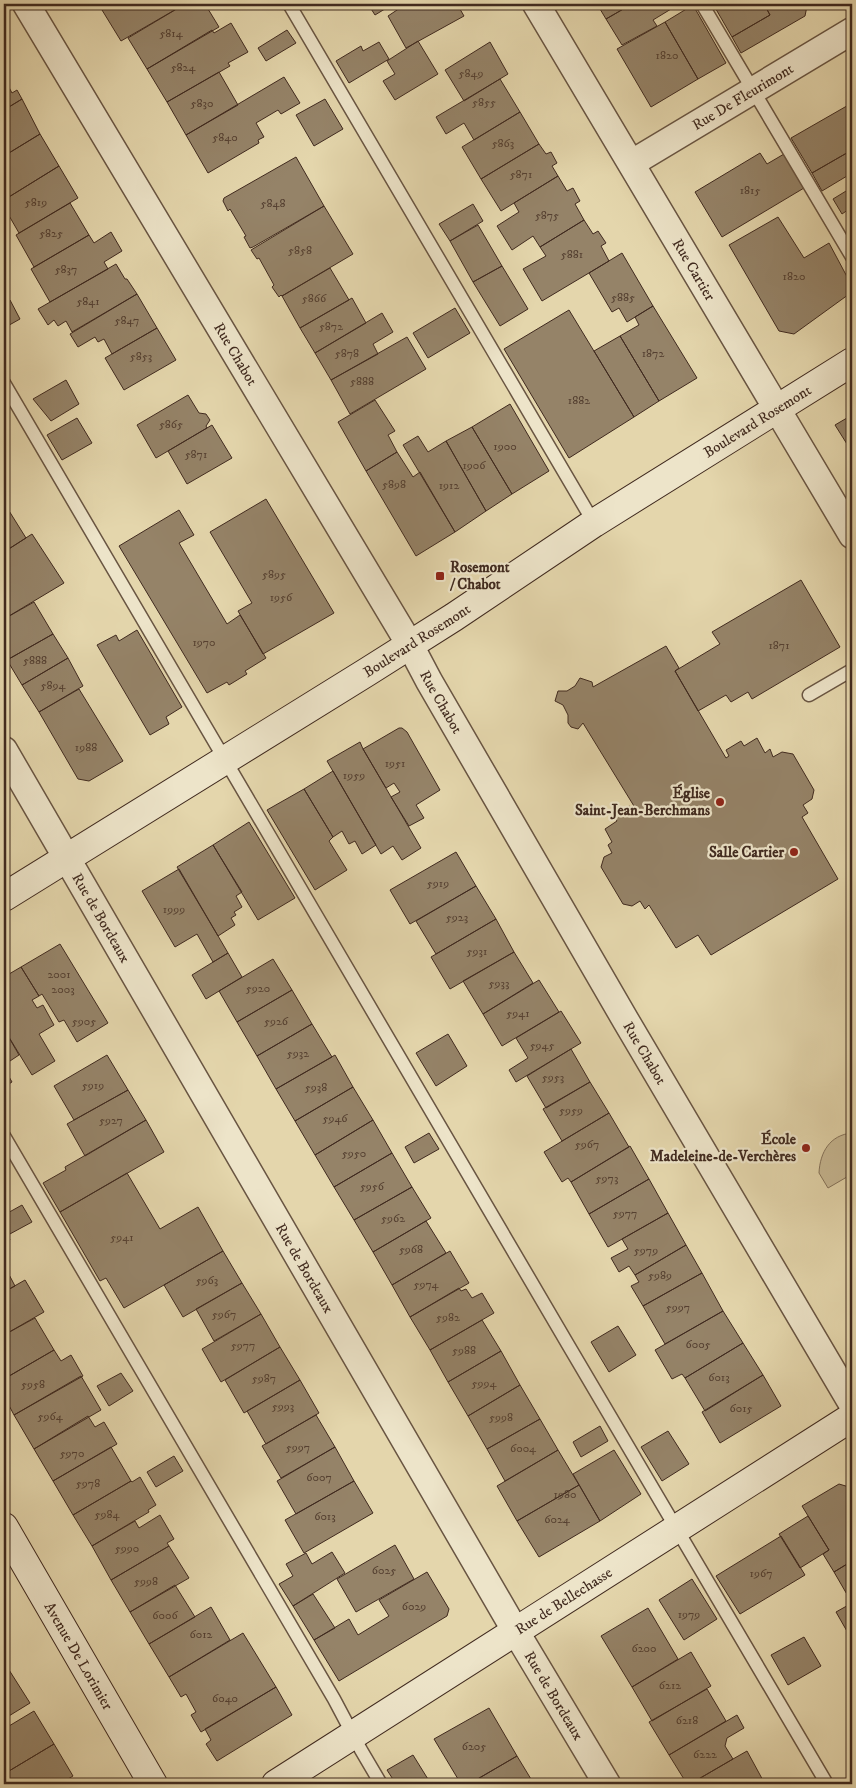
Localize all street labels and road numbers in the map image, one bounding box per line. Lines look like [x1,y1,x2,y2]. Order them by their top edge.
street label: Rue De Fleurimont [689,59,797,135]
street label: Rue Cartier [668,235,720,305]
street label: Rue Chabot [209,319,261,389]
street label: Boulevard Rosemont [700,381,815,462]
street label: Boulevard Rosemont [360,600,474,682]
street label: Rue Chabot [415,667,467,737]
street label: Rue de Bordeaux [67,870,135,967]
street label: Rue Chabot [618,1018,671,1088]
street label: Rue de Bordeaux [271,1220,338,1317]
street label: Rue de Bellechasse [512,1563,616,1639]
street label: Avenue De Lorimier [40,1599,117,1714]
street label: Rue de Bordeaux [520,1648,588,1744]

